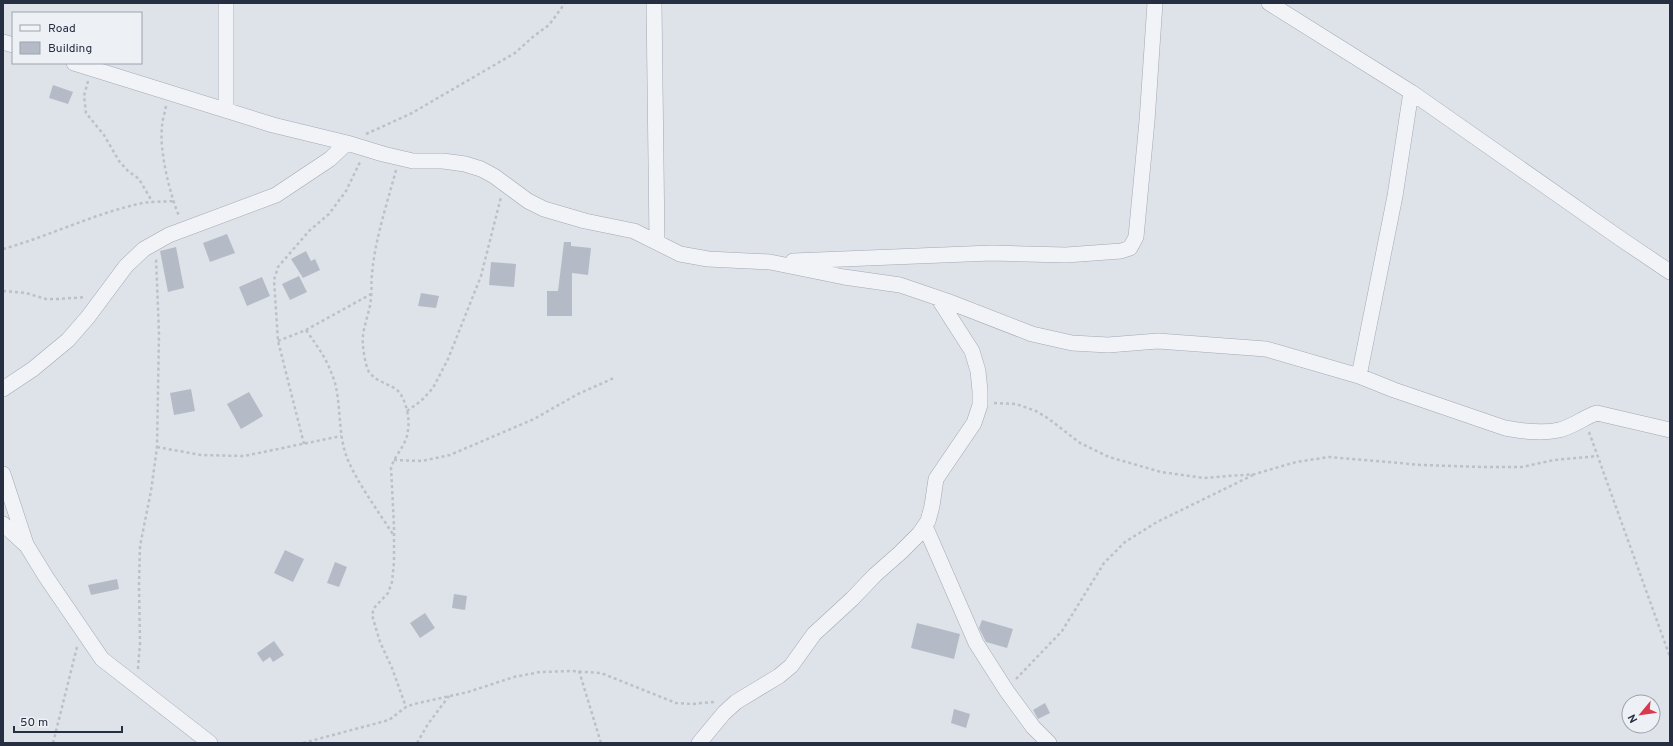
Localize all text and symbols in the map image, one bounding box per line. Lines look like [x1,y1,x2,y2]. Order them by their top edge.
legend [12,12,142,64]
text: Road [48,21,76,37]
text: Building [48,41,92,57]
north arrow [1621,694,1661,734]
scale bar [14,708,122,734]
text: N [1625,712,1641,725]
text: 50 m [20,715,48,731]

